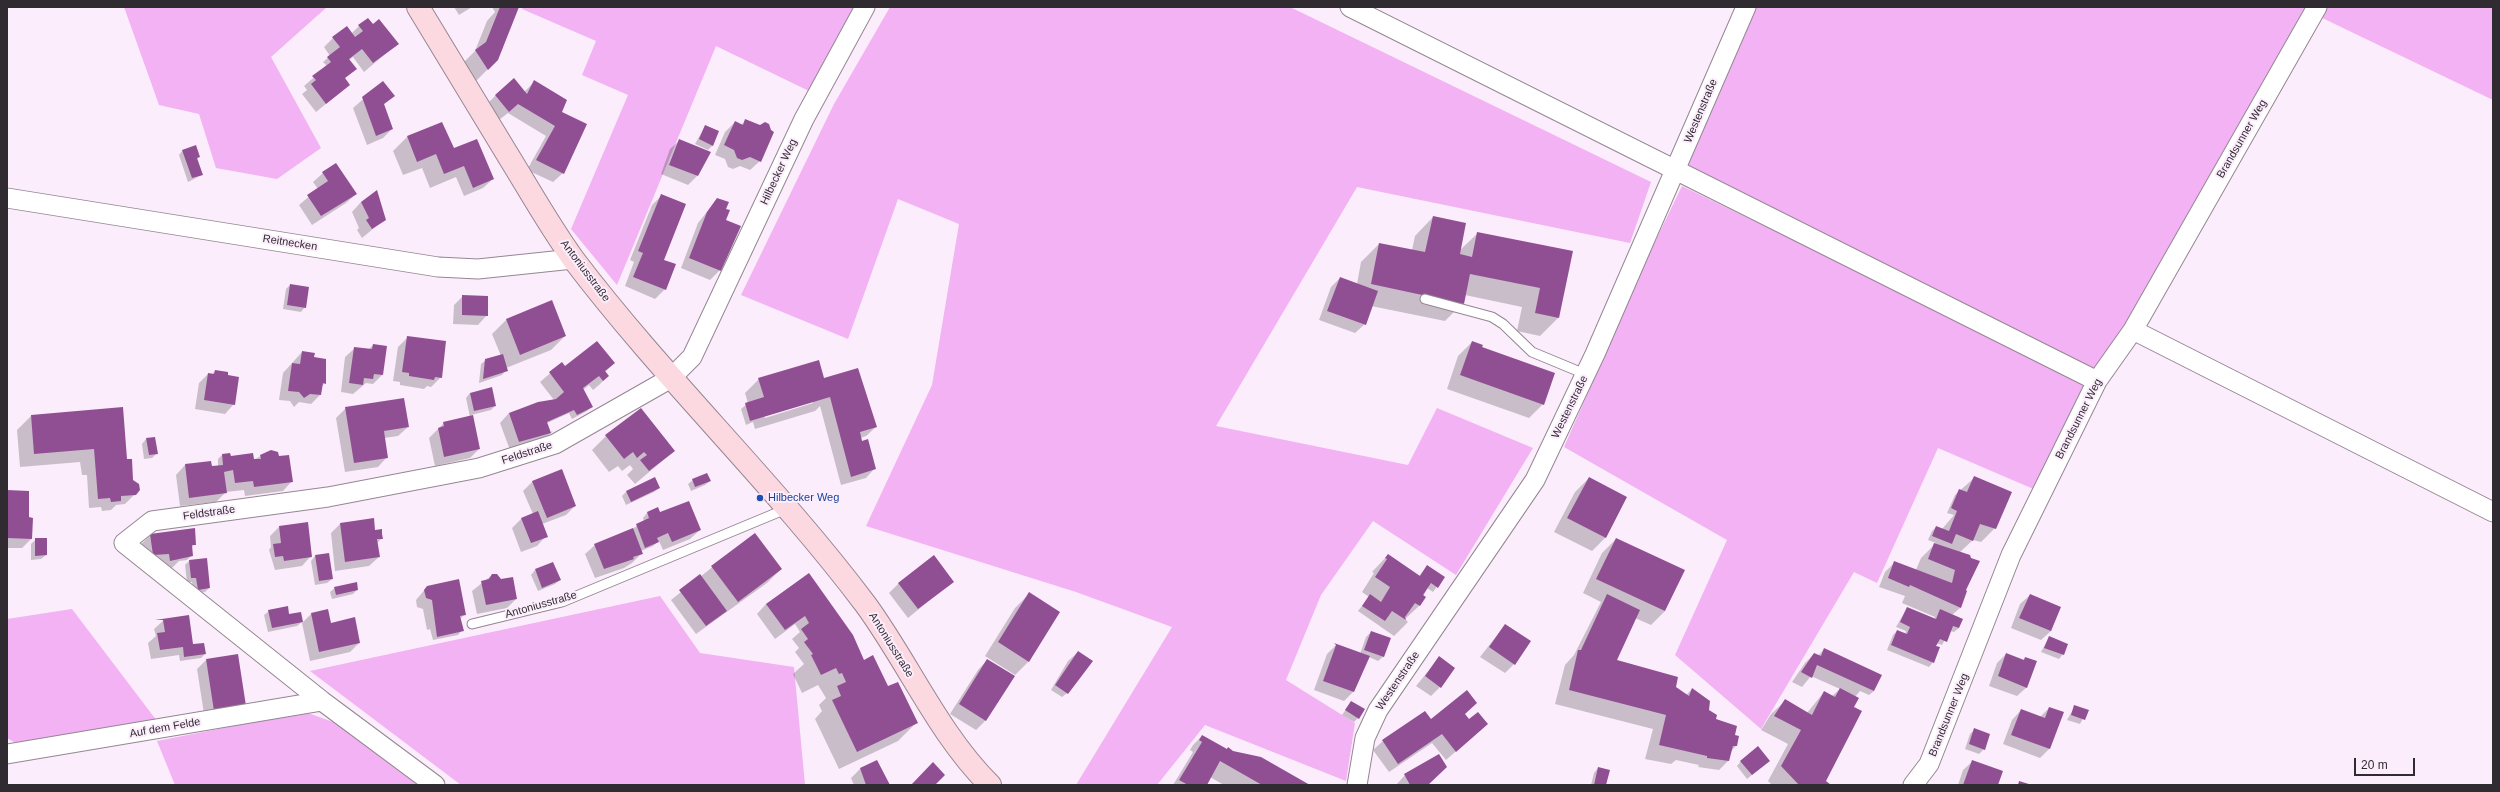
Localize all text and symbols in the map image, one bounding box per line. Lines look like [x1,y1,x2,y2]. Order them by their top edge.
street label: Westenstraße [1682,77,1720,145]
street label: Brandsunner Weg [2214,97,2270,181]
street label: Hilbecker Weg [758,137,800,207]
street label: Reitnecken [262,232,318,254]
street label: Antoniusstraße [557,237,613,305]
street label: Westenstraße [1549,373,1591,441]
street label: Brandsunner Weg [2053,377,2105,461]
street label: Feldstraße [500,439,554,467]
place label: Hilbecker Weg [768,491,839,505]
marker: Hilbecker Weg [755,493,765,503]
street label: Feldstraße [182,503,236,523]
street label: Antoniusstraße [504,588,578,622]
street label: Antoniusstraße [866,610,916,680]
street label: Westenstraße [1373,649,1423,713]
street label: Brandsunner Weg [1926,672,1972,758]
street label: Auf dem Felde [129,715,201,741]
scale bar [2356,750,2417,776]
text: 20 m [2361,758,2388,772]

